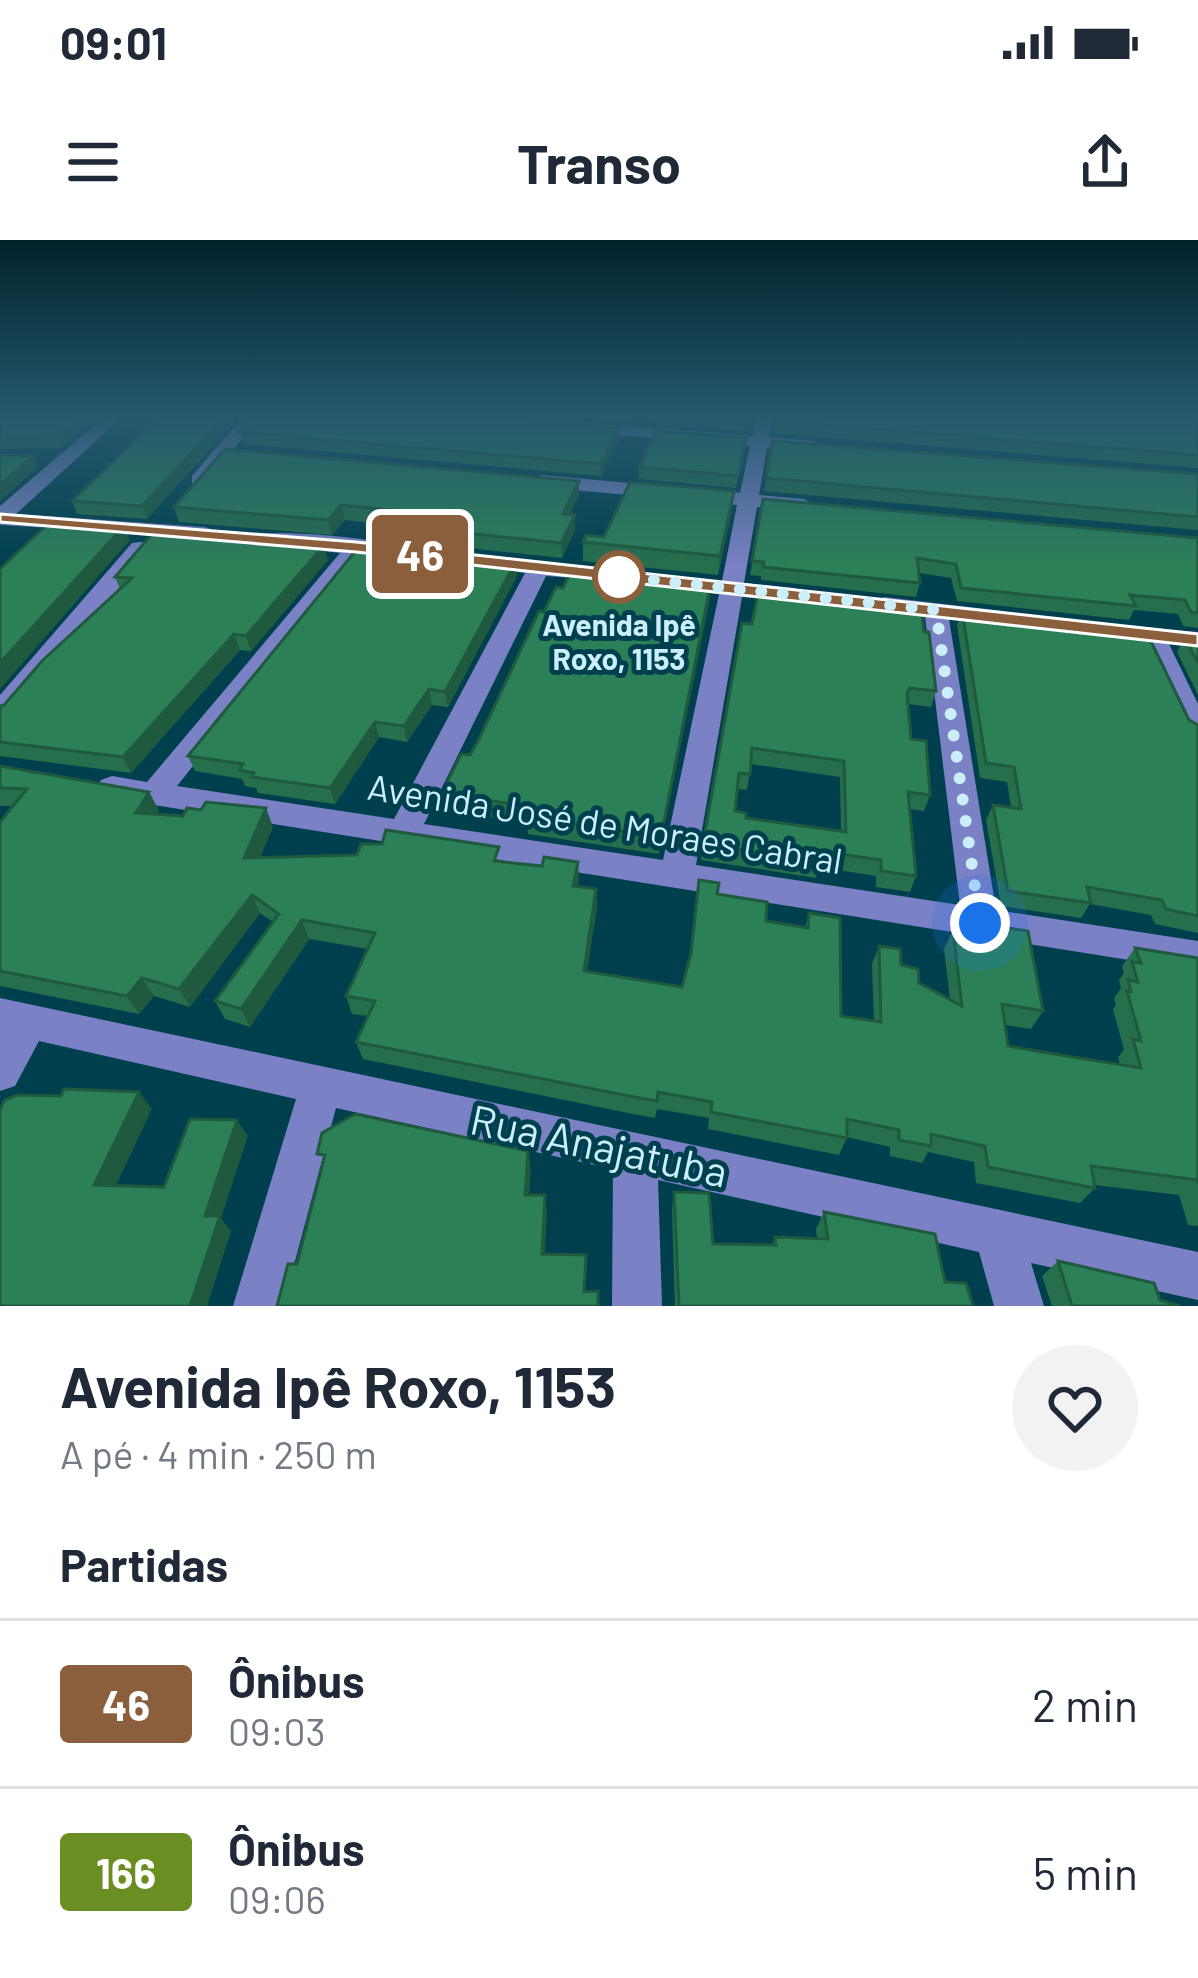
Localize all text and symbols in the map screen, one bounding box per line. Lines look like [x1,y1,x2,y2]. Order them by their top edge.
text: 09:01 [60,15,167,69]
icon: menu [60,129,126,195]
icon: share [1072,129,1138,195]
text: Transo [517,130,681,195]
line badge: 46 [366,515,474,593]
text: 46 [396,529,444,579]
marker: Avenida Ipê Roxo, 1153 [594,552,644,602]
place label: Avenida Ipê Roxo, 1153 [542,606,696,676]
street label: Avenida José de Moraes Cabral [365,764,846,881]
your location [950,893,1010,953]
street label: Rua Anajatuba [466,1092,732,1197]
button: heart [1012,1345,1138,1471]
text: Avenida Ipê Roxo, 1153 [60,1351,616,1419]
text: A pé · 4 min · 250 m [60,1430,377,1477]
text: Partidas [60,1537,228,1591]
text: Ônibus [228,1653,365,1707]
text: 2 min [1032,1677,1138,1731]
text: 46 [102,1679,150,1729]
text: 09:03 [228,1707,326,1754]
text: Ônibus [228,1821,365,1875]
text: 5 min [1033,1845,1138,1899]
text: 166 [96,1847,156,1897]
text: 09:06 [228,1875,326,1922]

